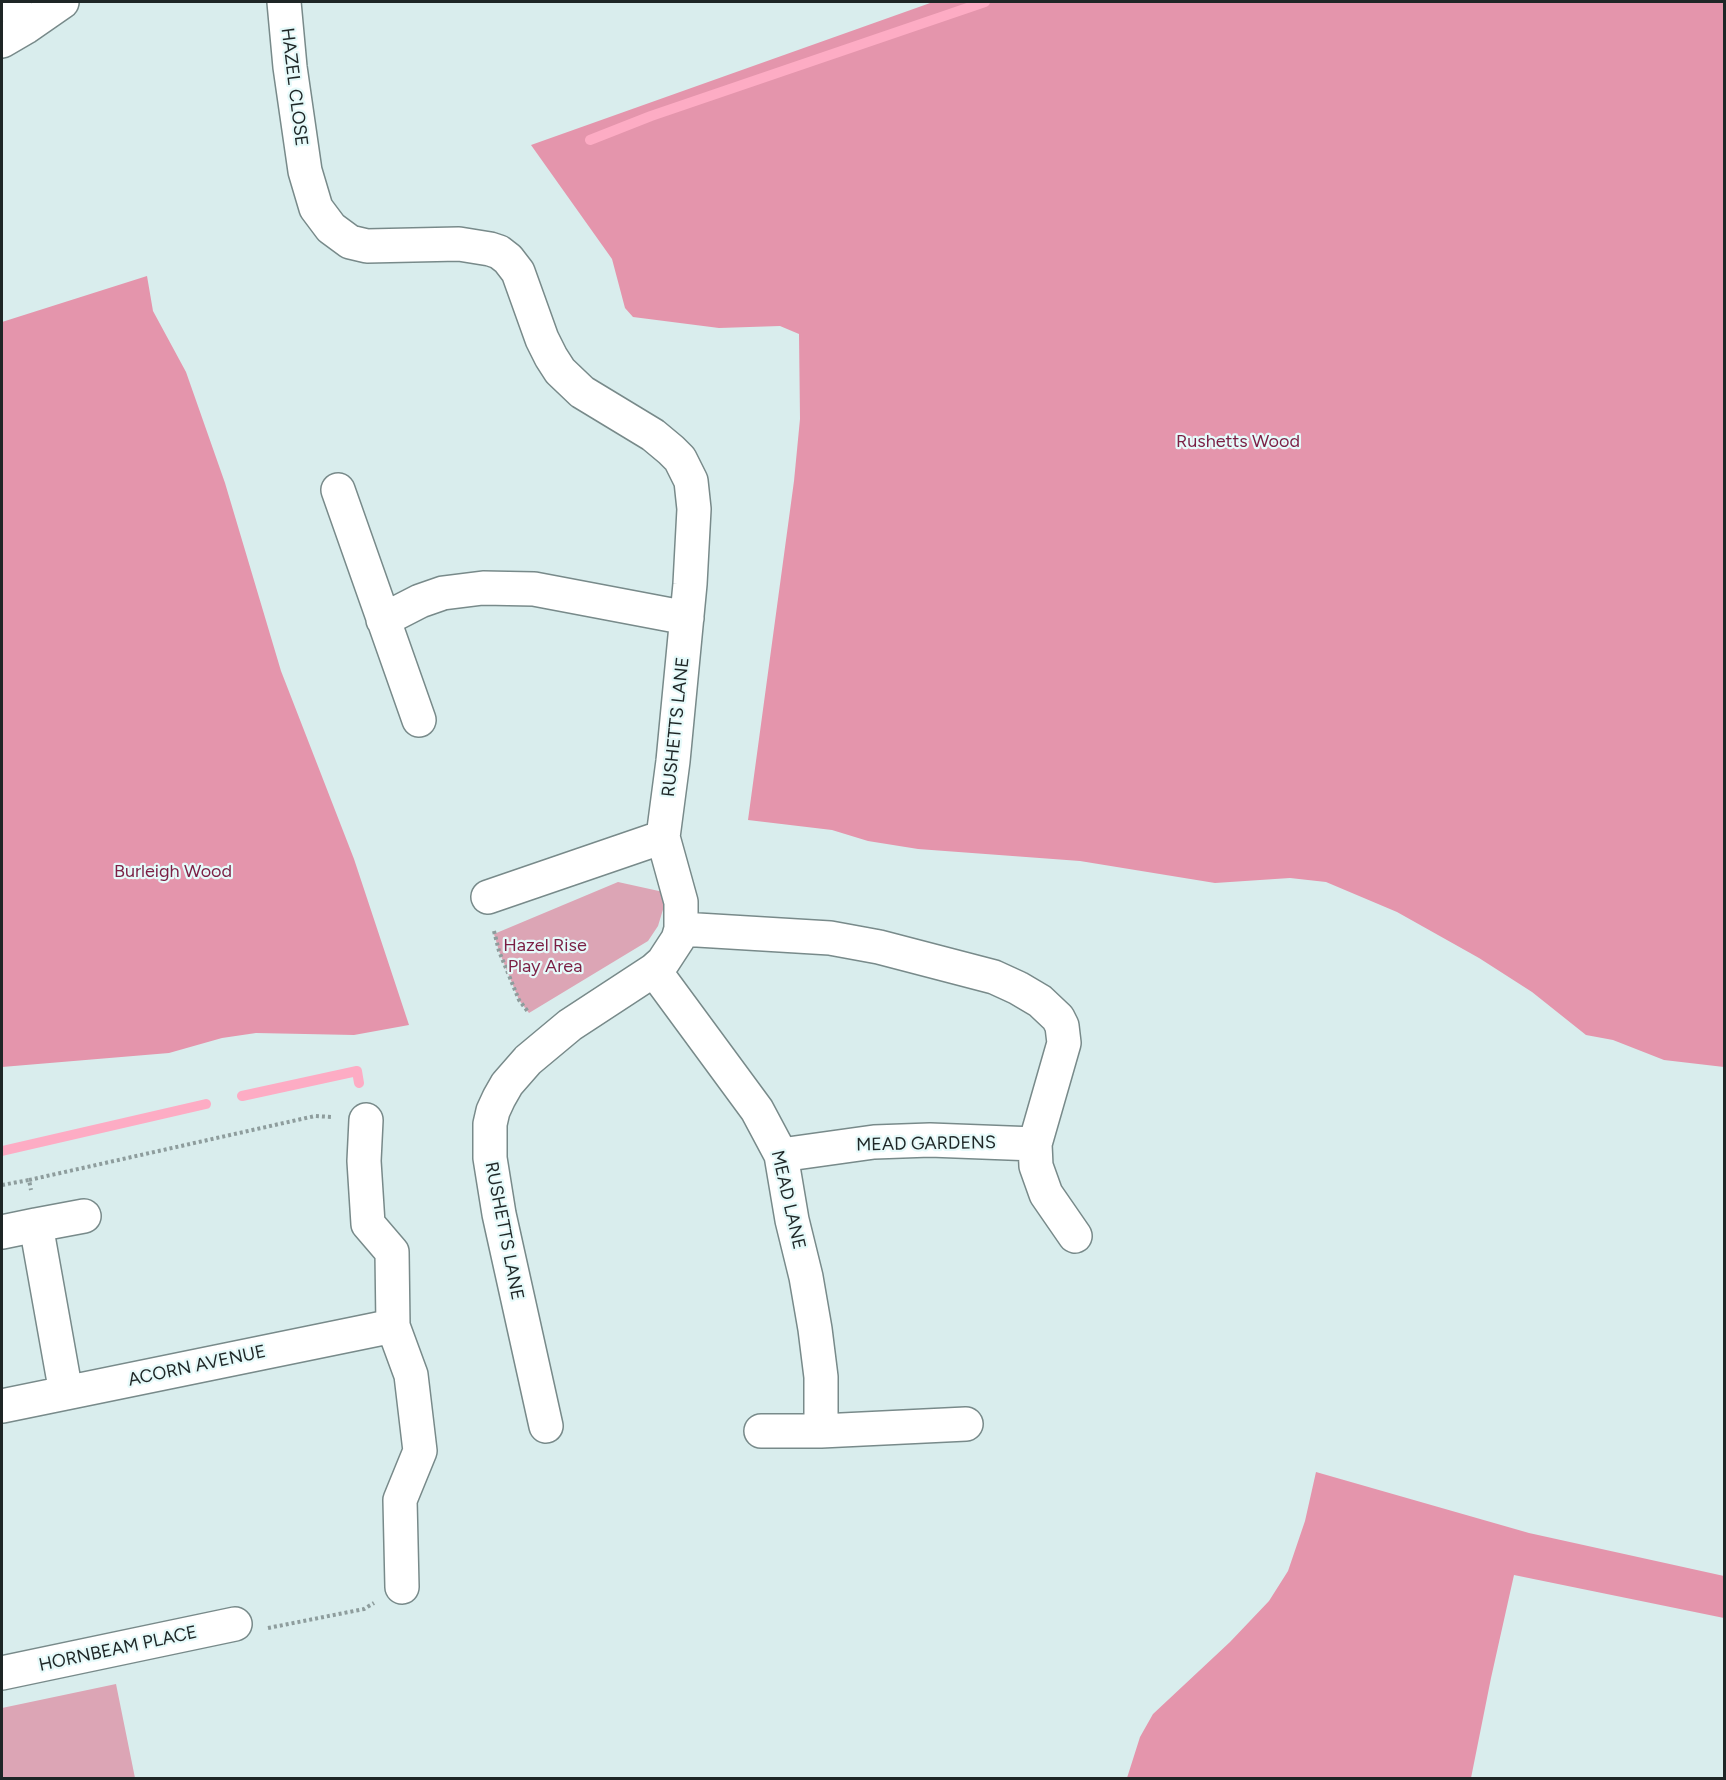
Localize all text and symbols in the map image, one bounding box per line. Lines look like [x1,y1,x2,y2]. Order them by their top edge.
street label: HAZEL CLOSE [276,26,312,148]
park label: Rushetts Wood [1176,431,1300,453]
street label: RUSHETTS LANE [658,656,694,798]
park label: Burleigh Wood [114,861,232,883]
park label: Hazel Rise Play Area [503,935,587,978]
street label: MEAD GARDENS [856,1132,996,1156]
street label: MEAD LANE [766,1148,810,1252]
street label: RUSHETTS LANE [480,1160,528,1302]
street label: ACORN AVENUE [126,1341,268,1391]
street label: HORNBEAM PLACE [37,1622,199,1676]

